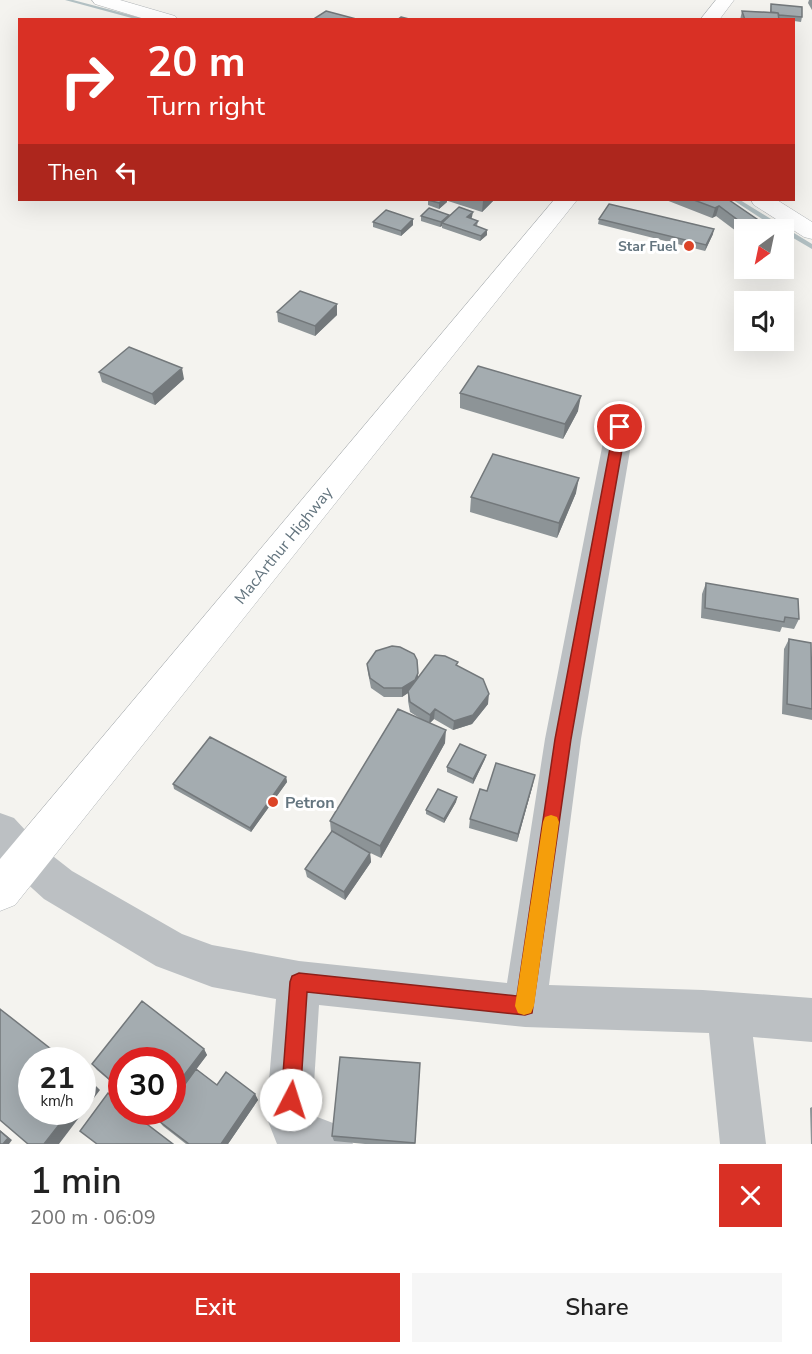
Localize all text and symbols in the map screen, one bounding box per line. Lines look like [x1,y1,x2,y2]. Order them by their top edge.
text: 20 m [147,34,246,91]
icon: right [48,42,126,120]
text: Turn right [147,88,265,125]
icon: left [110,156,143,189]
text: Then [48,158,98,188]
north arrow [734,219,794,279]
map controls [734,219,794,351]
place label: Star Fuel [618,237,678,256]
marker: Star Fuel [682,239,696,253]
button: sound [734,291,794,351]
pin [594,401,645,452]
icon: arrive [603,410,636,443]
street label: MacArthur Highway [230,482,338,609]
place label: Petron [285,792,335,814]
marker: Petron [266,795,280,809]
speed limit sign: 30 [108,1047,186,1125]
text: 21 [39,1058,75,1099]
position arrow [259,1068,323,1132]
text: km/h [40,1091,74,1111]
text: 1 min [30,1157,122,1206]
button: close [719,1164,782,1227]
text: 200 m · 06:09 [30,1204,156,1231]
button: Exit [30,1273,400,1342]
button: Share [412,1273,782,1342]

